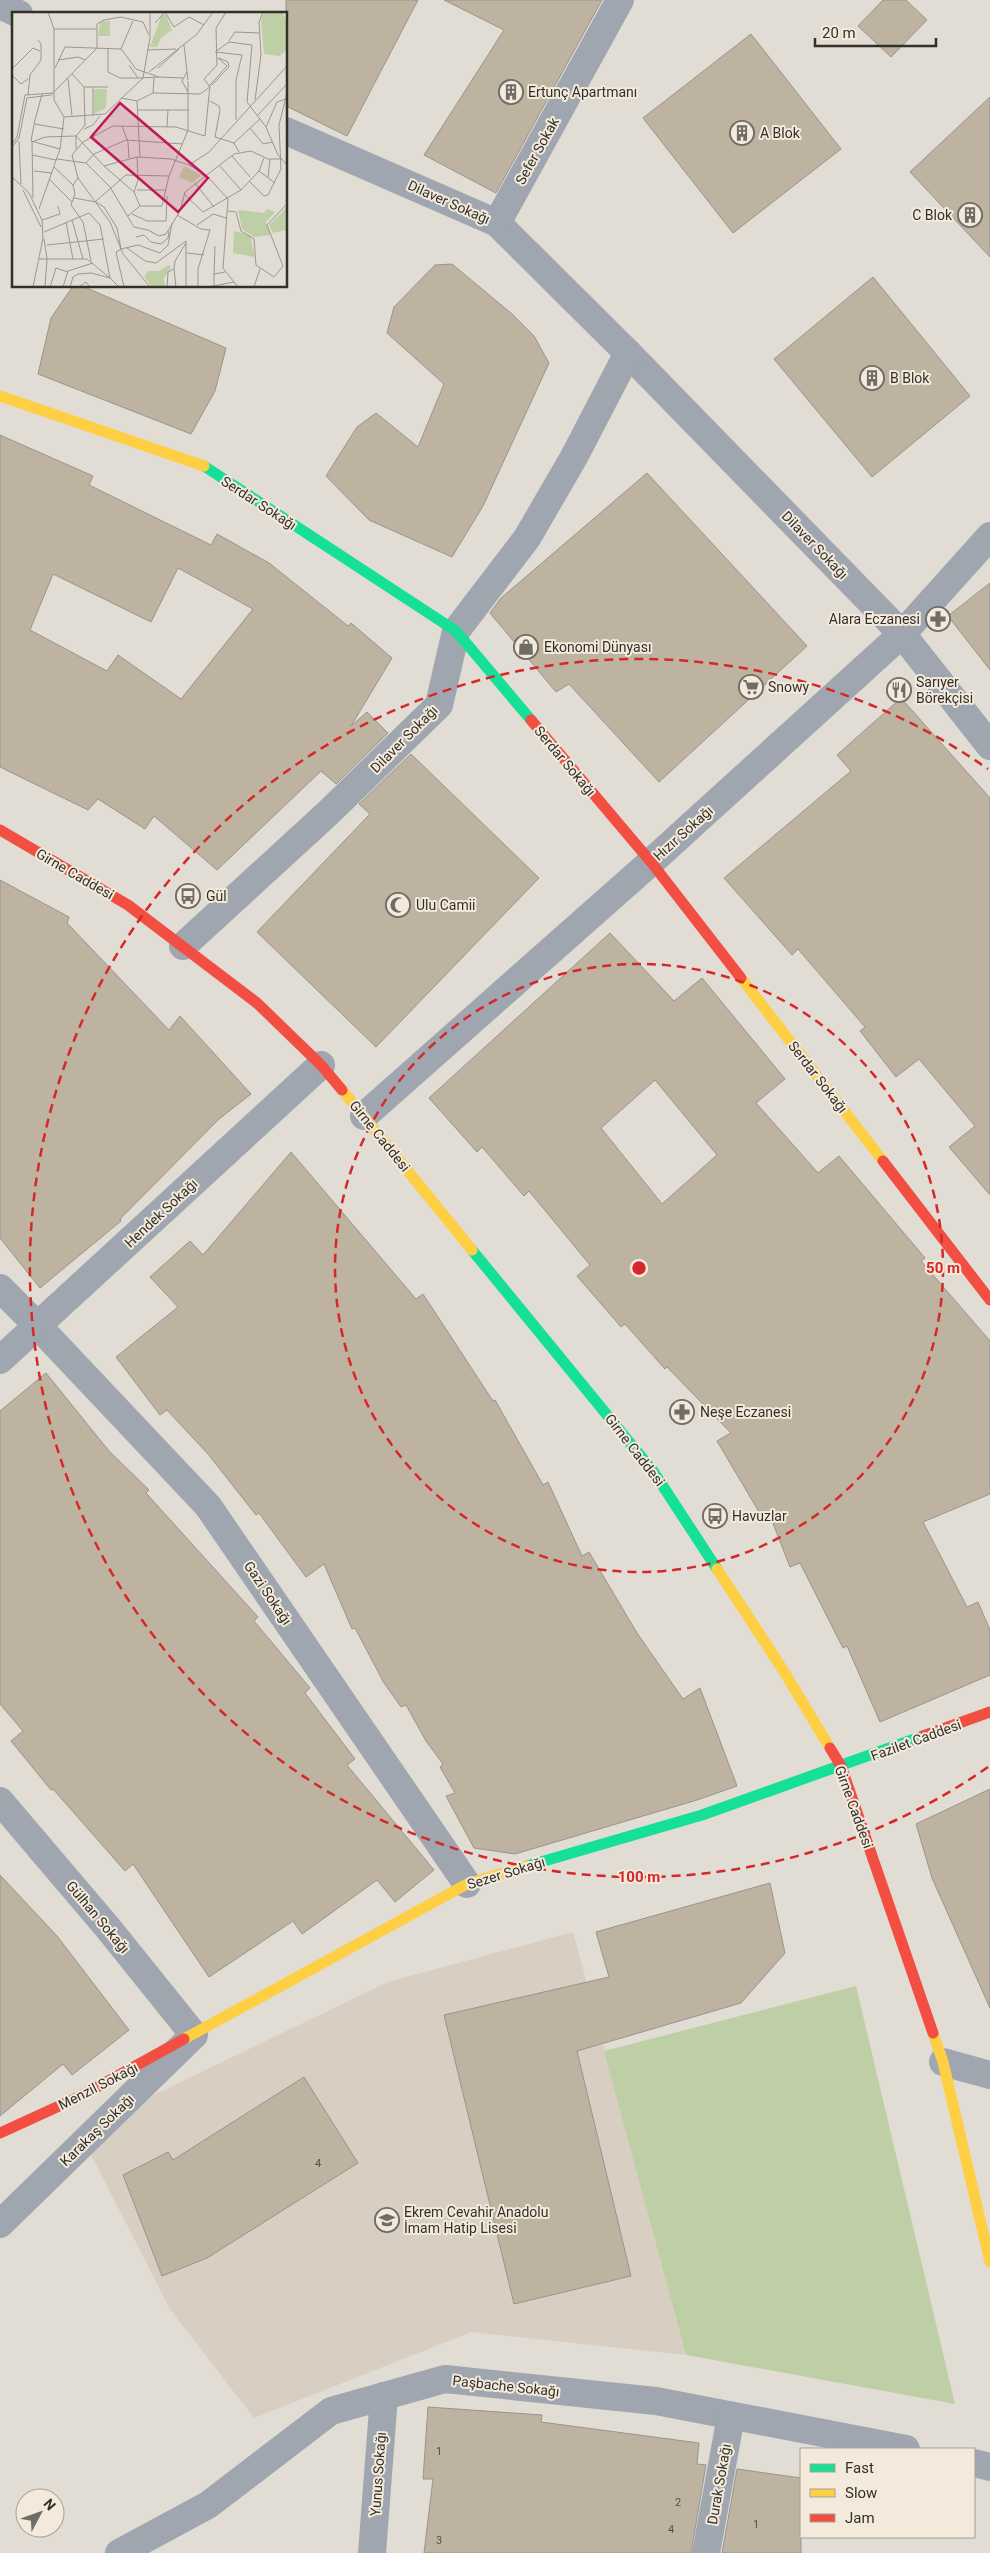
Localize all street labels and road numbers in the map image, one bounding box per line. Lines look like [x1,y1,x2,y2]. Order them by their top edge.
street label: Sefer Sokak [512,114,562,187]
street label: Dilaver Sokağı [405,177,493,227]
street label: Serdar Sokağı [218,473,300,533]
street label: Dilaver Sokağı [779,508,851,582]
street label: Dilaver Sokağı [367,702,441,776]
street label: Serdar Sokağı [531,723,599,799]
street label: Hızır Sokağı [650,802,716,864]
street label: Girne Caddesi [33,845,117,903]
street label: Serdar Sokağı [785,1038,851,1116]
street label: Girne Caddesi [346,1097,414,1175]
street label: Hendek Sokağı [121,1175,201,1251]
street label: Girne Caddesi [602,1411,668,1489]
street label: Gazi Sokağı [241,1558,295,1628]
street label: Fazilet Caddesi [869,1716,963,1764]
street label: Girne Caddesi [832,1763,876,1851]
street label: Sezer Sokağı [465,1854,547,1892]
street label: Gülhan Sokağı [63,1878,133,1956]
street label: Menzil Sokağı [56,2059,140,2113]
street label: Karakaş Sokağı [57,2091,137,2169]
street label: Paşbache Sokağı [452,2372,560,2400]
street label: Yunus Sokağı [367,2431,389,2517]
street label: Durak Sokağı [704,2442,734,2526]

